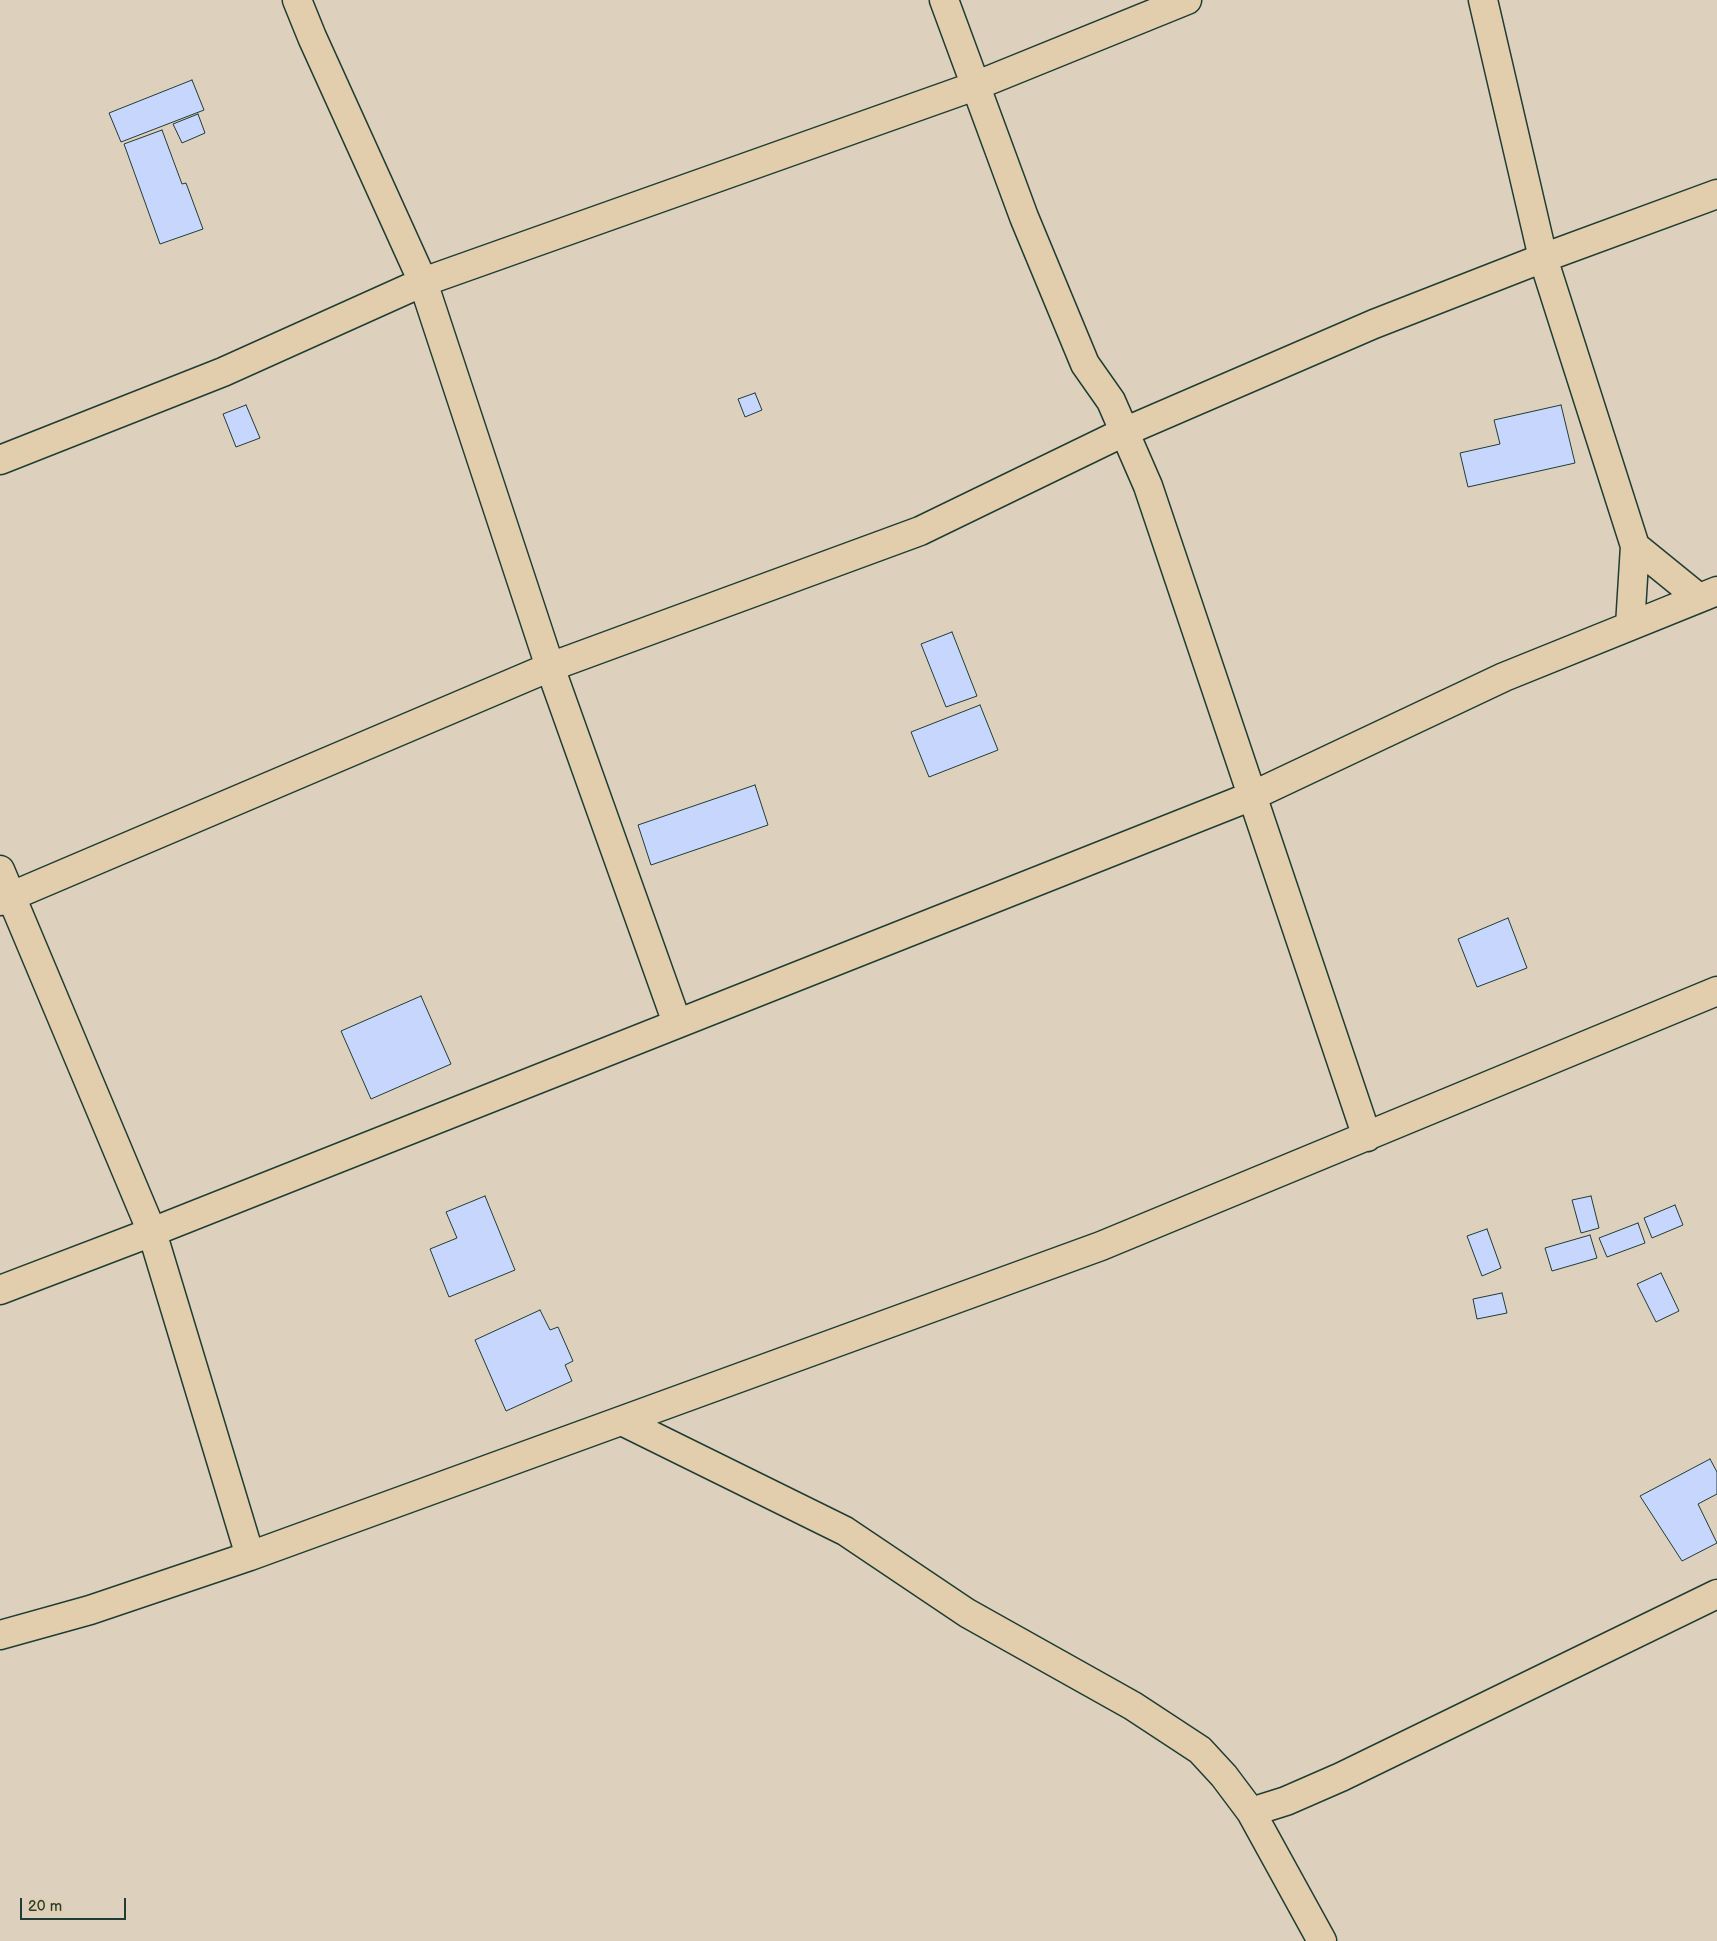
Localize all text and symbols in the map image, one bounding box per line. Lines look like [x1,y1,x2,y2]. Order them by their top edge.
scale bar [22,1888,129,1920]
text: 20 m [28,1897,62,1916]

